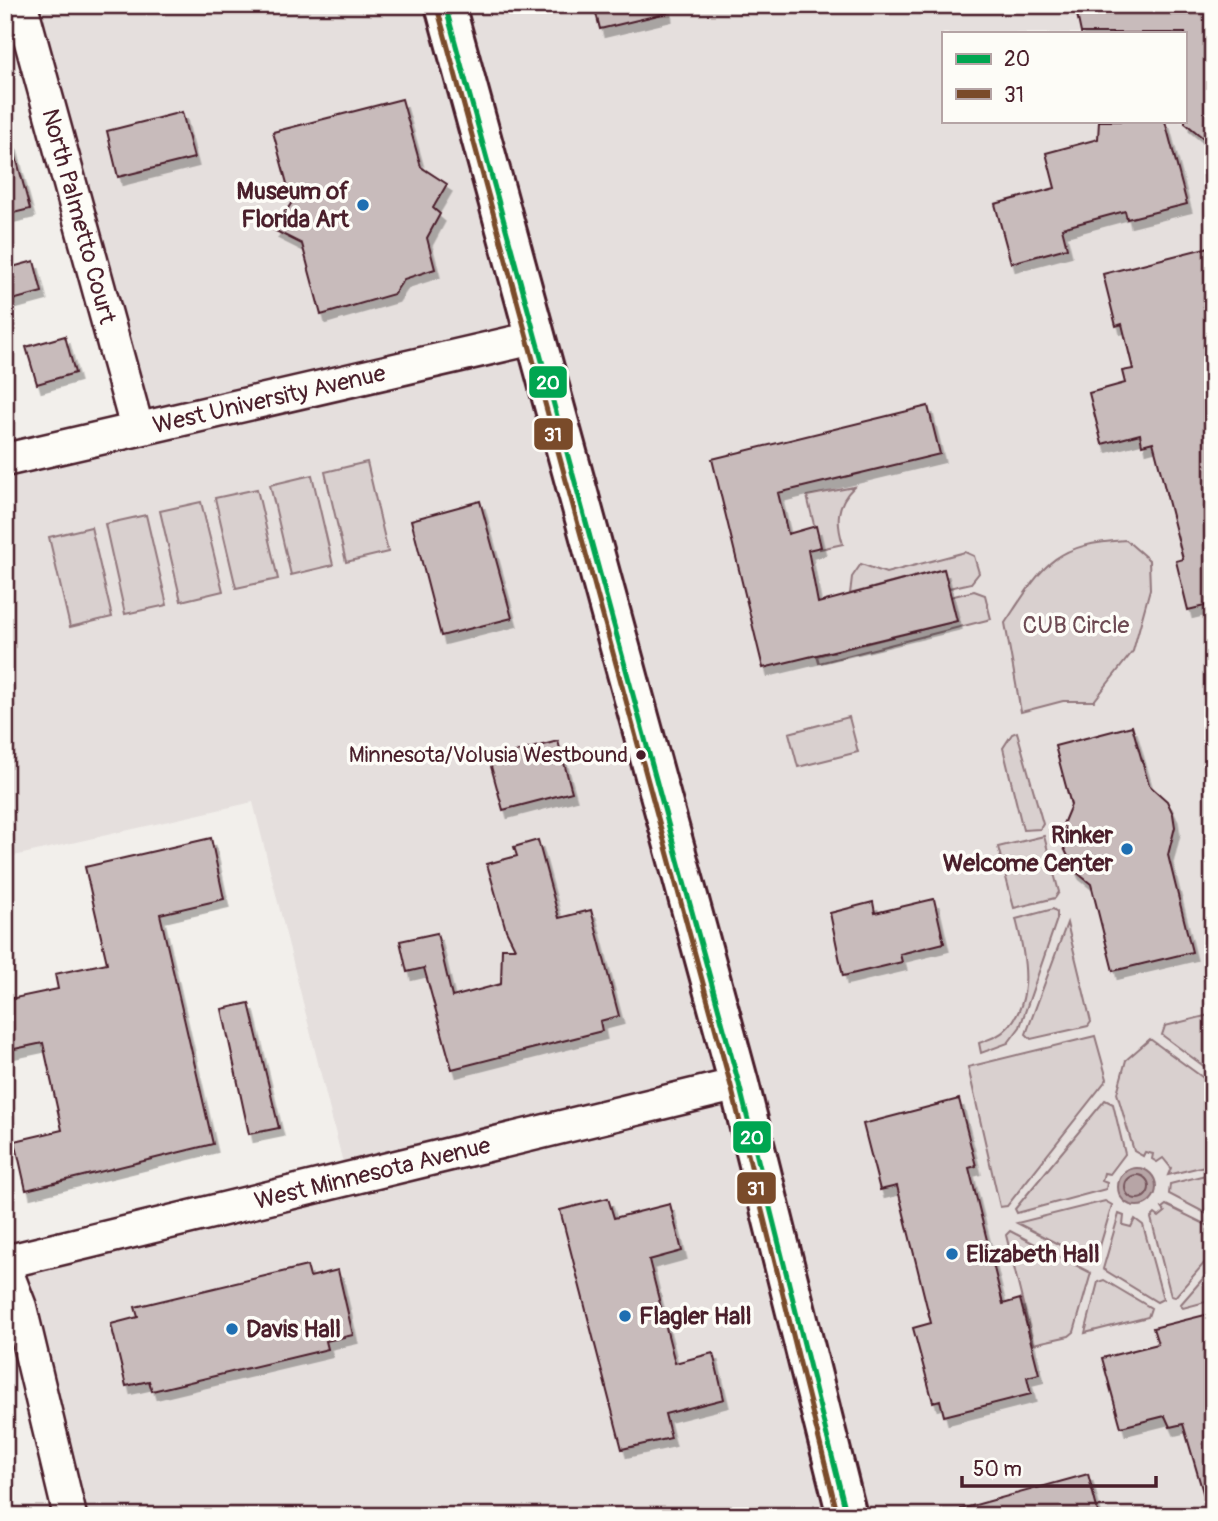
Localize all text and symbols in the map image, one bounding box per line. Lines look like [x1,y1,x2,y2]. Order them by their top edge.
legend [942,32,1186,122]
text: 20 [1004,46,1030,73]
text: 31 [1004,82,1024,109]
street label: North Palmetto Court [36,105,122,327]
place label: Museum of Florida Art [237,177,350,234]
marker: Museum of Florida Art [355,197,371,213]
street label: West University Avenue [150,358,388,440]
line badge: 20 [528,365,568,399]
text: 20 [536,371,560,395]
line badge: 31 [533,417,574,451]
text: 31 [544,423,562,447]
park label: CUB Circle [1023,611,1130,640]
place label: Minnesota/Volusia Westbound [349,741,628,769]
marker: Minnesota/Volusia Westbound [634,748,648,762]
place label: Rinker Welcome Center [943,821,1113,878]
marker: Rinker Welcome Center [1119,841,1135,857]
line badge: 20 [732,1120,772,1154]
text: 20 [740,1126,764,1150]
street label: West Minnesota Avenue [251,1130,493,1216]
line badge: 31 [736,1171,777,1205]
text: 31 [747,1177,765,1201]
place label: Elizabeth Hall [966,1240,1100,1269]
marker: Elizabeth Hall [944,1246,960,1262]
place label: Flagler Hall [639,1302,752,1331]
marker: Flagler Hall [617,1308,633,1324]
place label: Davis Hall [246,1315,341,1344]
marker: Davis Hall [224,1321,240,1337]
scale bar [962,1444,1157,1488]
text: 50 m [973,1456,1022,1483]

